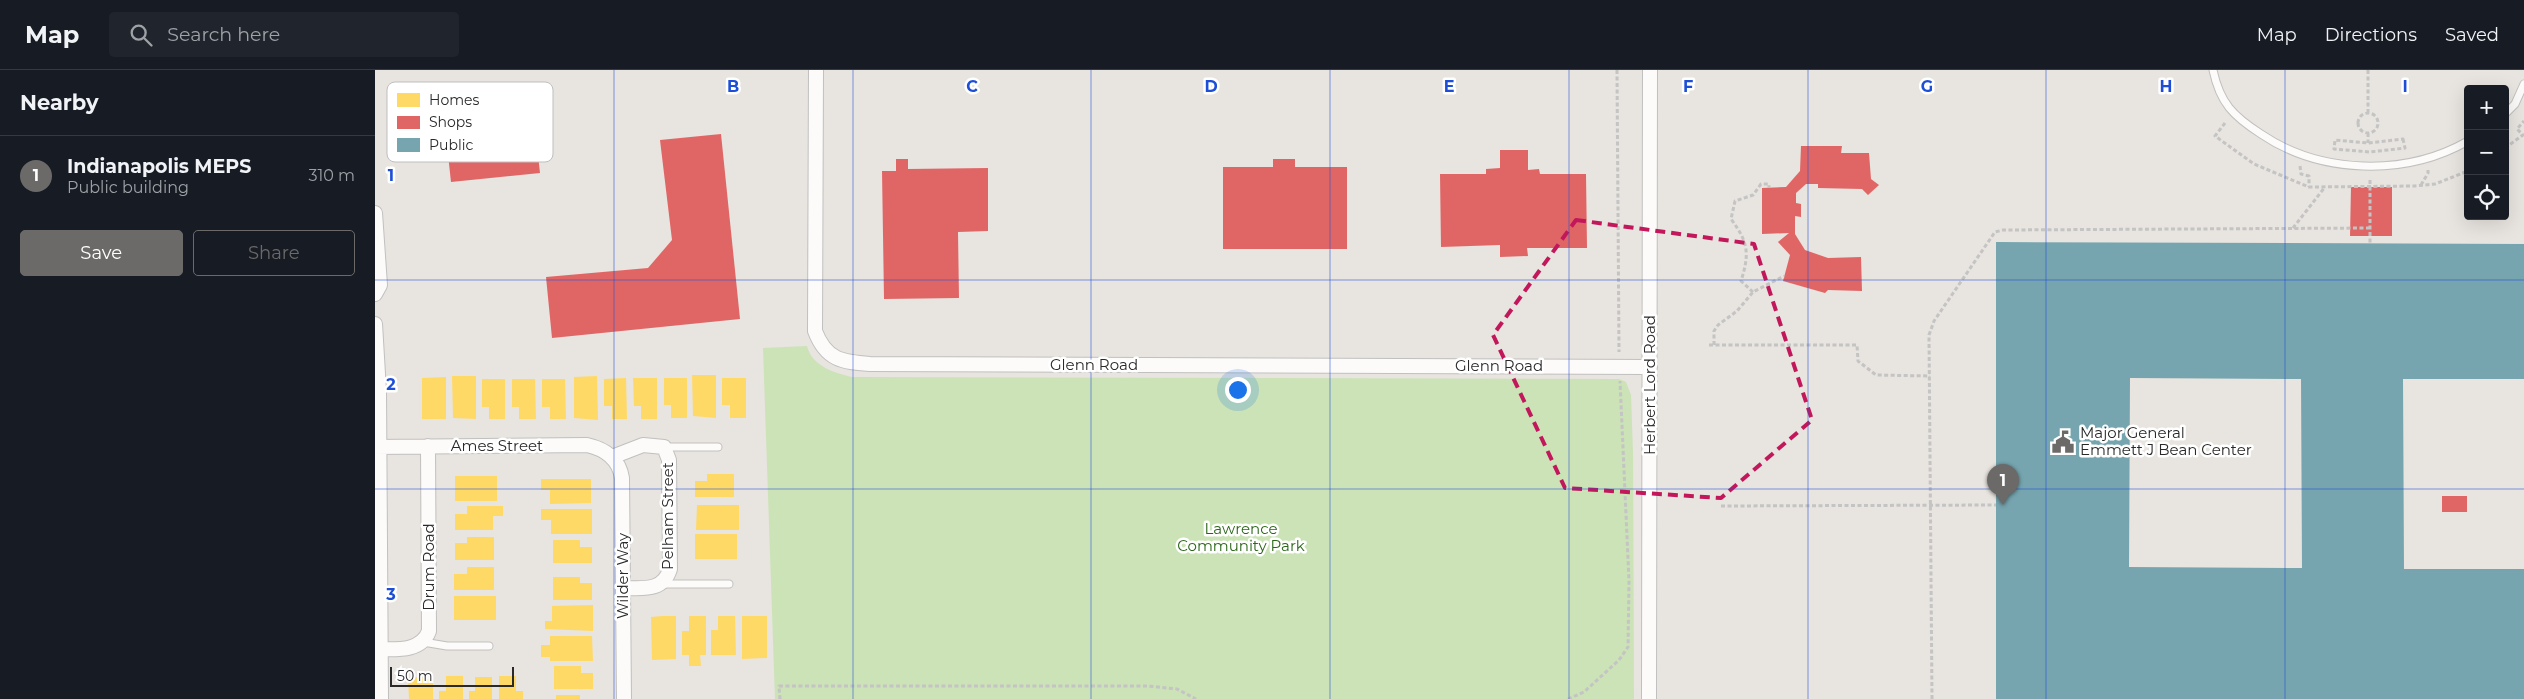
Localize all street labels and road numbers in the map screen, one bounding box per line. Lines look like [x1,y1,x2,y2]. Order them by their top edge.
street label: Herbert Lord Road [1640,315,1659,455]
street label: Glenn Road [1050,355,1138,374]
street label: Glenn Road [1455,356,1543,375]
street label: Ames Street [451,436,543,455]
street label: Pelham Street [658,462,677,570]
street label: Drum Road [419,523,438,611]
street label: Wilder Way [613,532,632,619]

